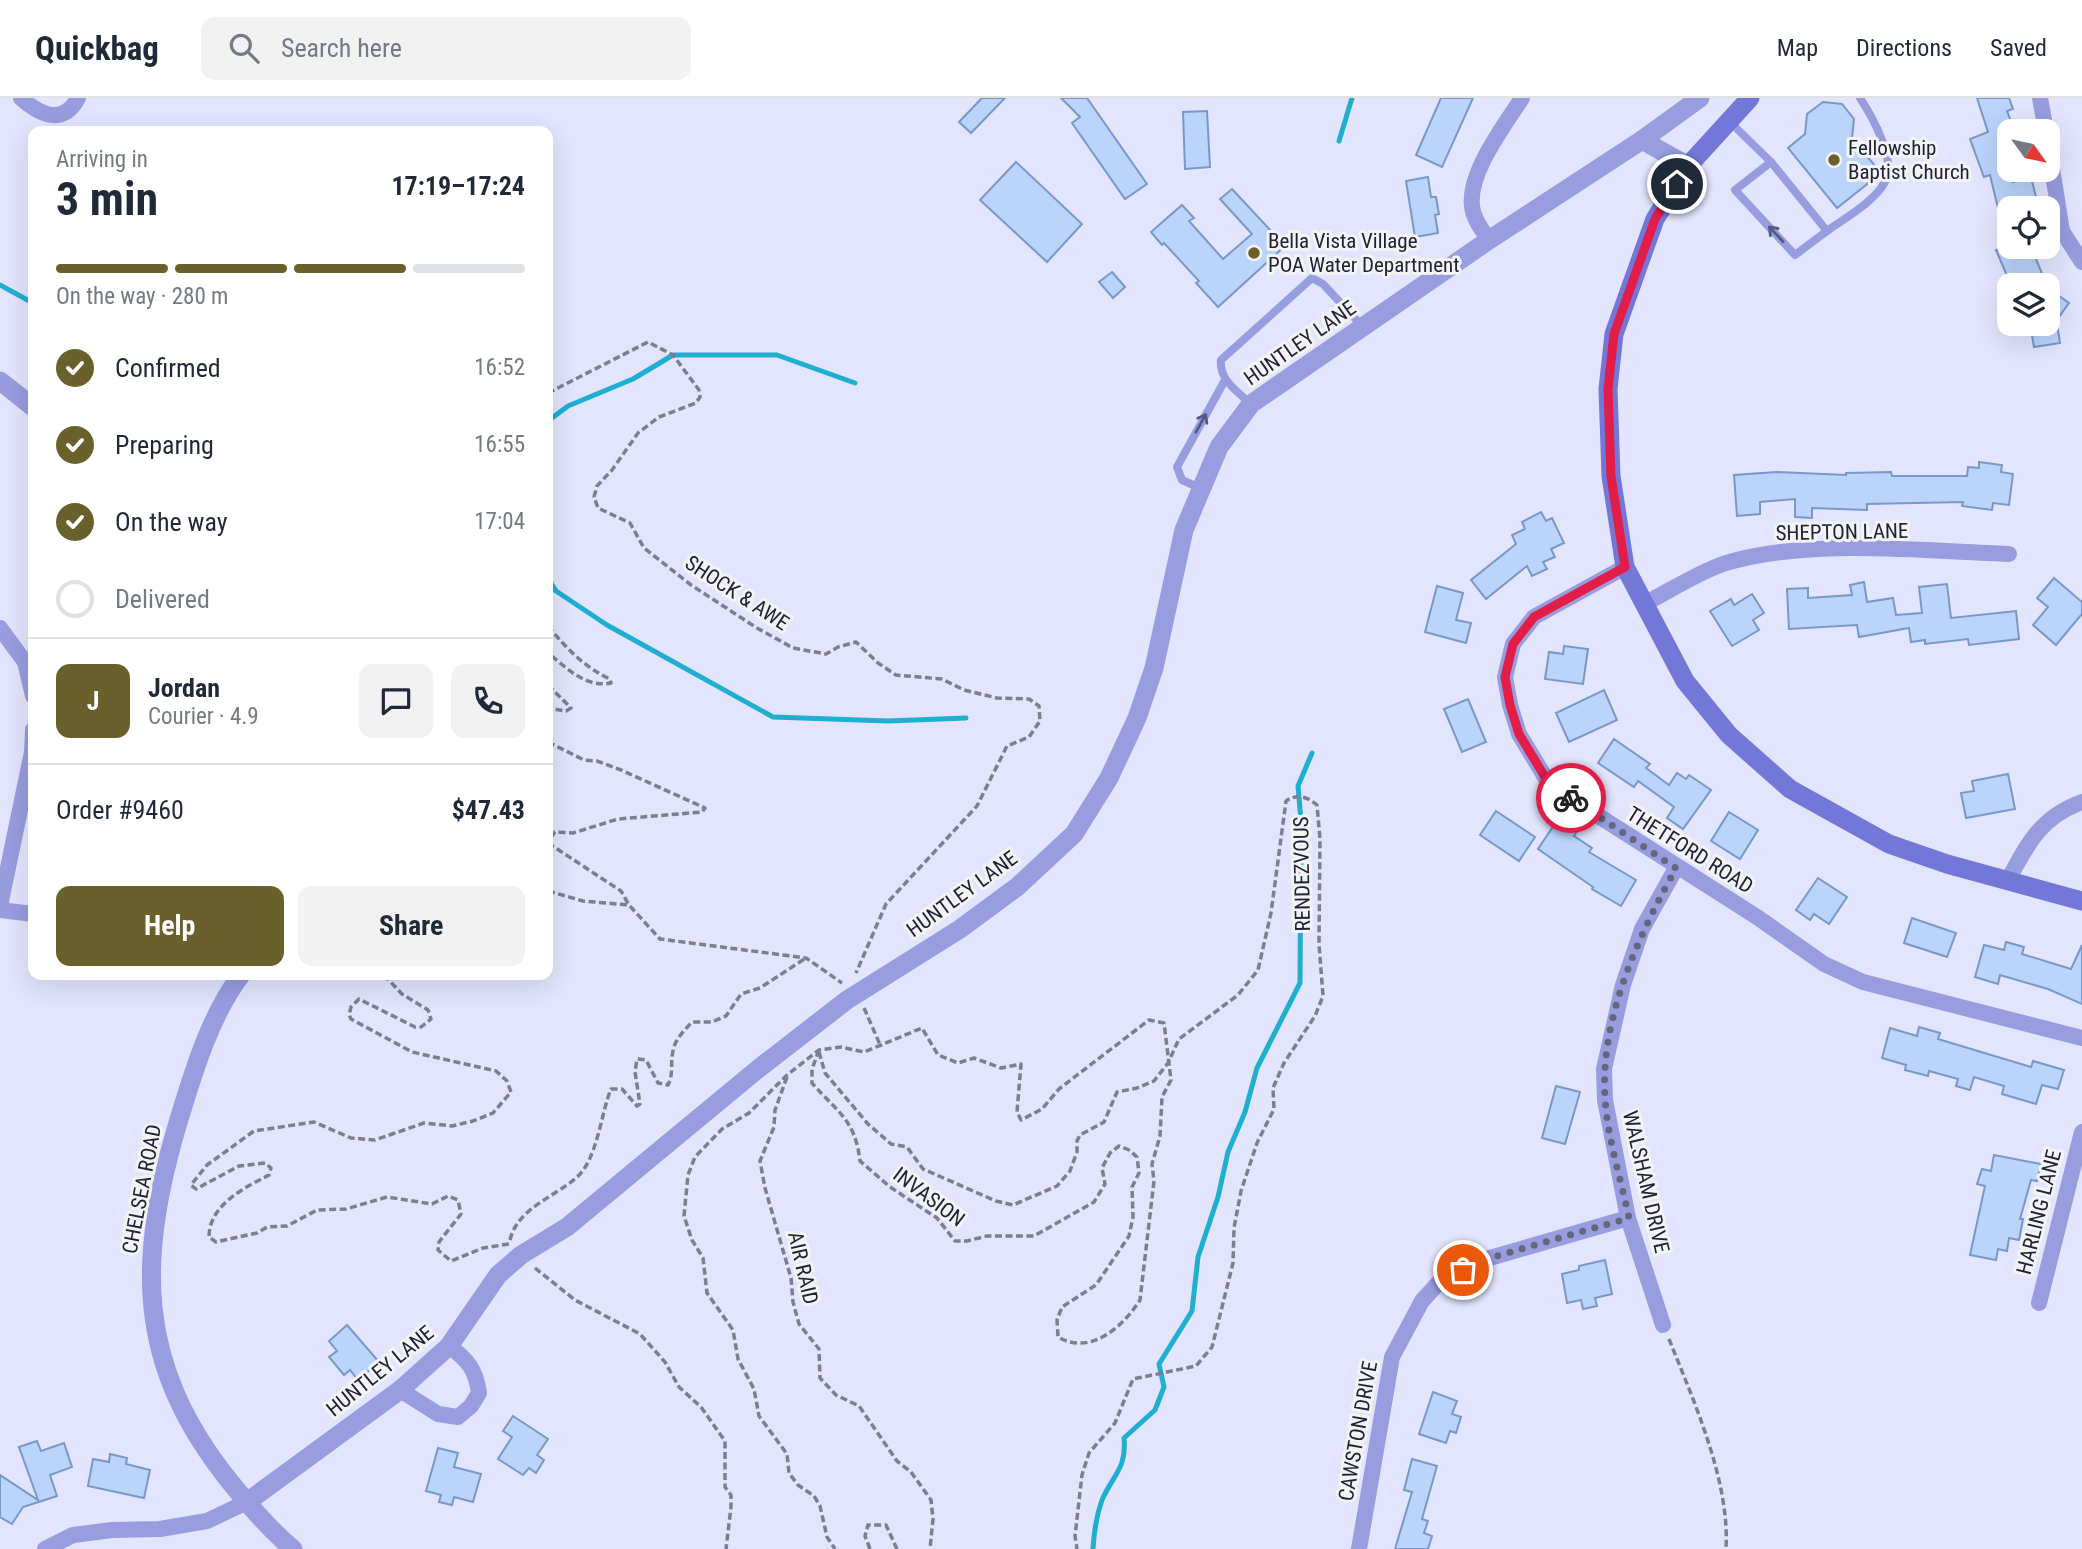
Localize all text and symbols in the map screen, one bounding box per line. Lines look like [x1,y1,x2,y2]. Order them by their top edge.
search box [201,17,691,80]
text: Quickbag [35,29,159,68]
icon: search [225,29,263,67]
text: Search here [281,33,402,63]
text: Map [1777,34,1818,62]
text: Directions [1856,34,1952,62]
text: Saved [1990,34,2047,62]
north arrow [1997,119,2060,182]
map controls [1997,119,2060,336]
place label: Fellowship Baptist Church [1848,136,1970,184]
text: Arriving in [56,146,148,173]
marker: Fellowship Baptist Church [1826,152,1842,168]
pin [1647,154,1707,214]
icon: home [1658,165,1696,203]
text: 17:19–17:24 [391,171,525,201]
text: 3 min [56,172,158,226]
button: locate [1997,196,2060,259]
one-way arrow [1768,225,1784,243]
place label: Bella Vista Village POA Water Department [1268,229,1459,277]
marker: Bella Vista Village POA Water Department [1246,245,1262,261]
button: layers [1997,273,2060,336]
text: On the way · 280 m [56,283,228,310]
street label: HUNTLEY LANE [1240,296,1360,390]
icon: check [56,349,94,387]
text: Confirmed [115,353,221,383]
text: 16:52 [474,354,525,381]
one-way arrow [1194,414,1208,434]
icon: check [56,426,94,464]
text: Preparing [115,430,214,460]
text: 16:55 [474,431,525,458]
icon: check [56,503,94,541]
text: On the way [115,507,228,537]
text: 17:04 [474,508,525,535]
street label: SHEPTON LANE [1775,519,1909,545]
street label: SHOCK & AWE [681,551,793,635]
text: Delivered [115,584,210,614]
button: chat [359,664,433,738]
button: phone [451,664,525,738]
text: Jordan [148,673,220,703]
text: J [87,686,99,716]
text: Courier · 4.9 [148,703,259,730]
courier [1536,763,1606,833]
icon: bike [1552,779,1590,817]
text: Order #9460 [56,795,184,825]
text: $47.43 [452,795,525,825]
street label: THETFORD ROAD [1623,802,1757,898]
street label: RENDEZVOUS [1289,816,1315,932]
street label: HUNTLEY LANE [902,846,1022,942]
button: Help [56,886,284,966]
button: Share [298,886,525,966]
street label: WALSHAM DRIVE [1618,1109,1674,1255]
street label: CHELSEA ROAD [118,1122,166,1256]
street label: HARLING LANE [2012,1147,2066,1277]
street label: INVASION [889,1162,969,1232]
street label: AIR RAID [783,1229,823,1307]
pin [1433,1240,1493,1300]
icon: bag [1444,1251,1482,1289]
street label: HUNTLEY LANE [322,1321,438,1421]
street label: CAWSTON DRIVE [1334,1359,1382,1503]

